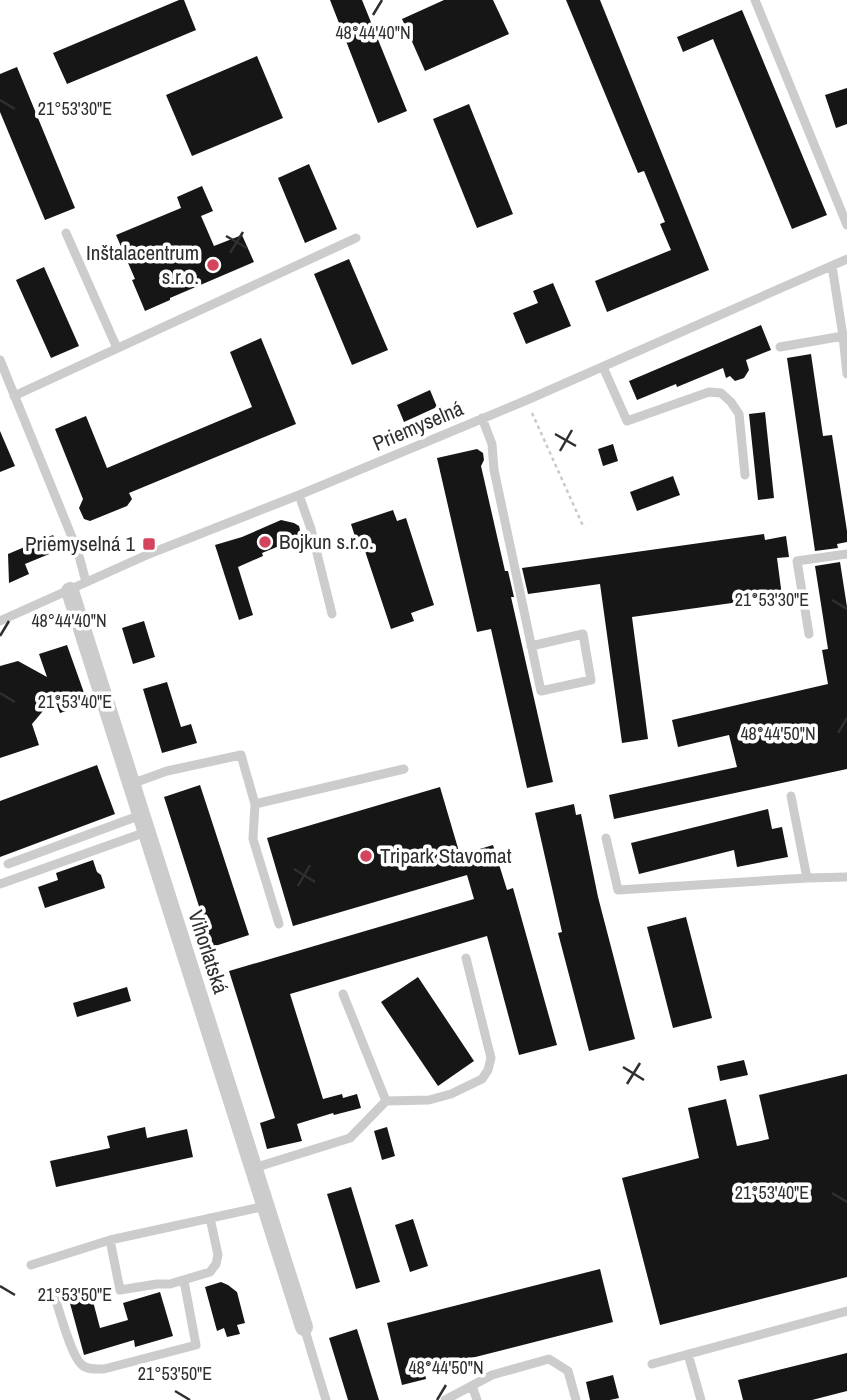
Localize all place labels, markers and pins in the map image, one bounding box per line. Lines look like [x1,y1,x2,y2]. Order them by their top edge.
place label: Inštalacentrum s.r.o. [86,238,199,291]
marker: Inštalacentrum s.r.o. [205,257,221,273]
place label: Bojkun s.r.o. [279,527,374,556]
place label: Priemyselná 1 [25,529,135,558]
marker: Bojkun s.r.o. [257,534,273,550]
marker: Priemyselná 1 [141,536,157,552]
place label: Tripark Stavomat [380,841,512,870]
marker: Tripark Stavomat [358,848,374,864]

